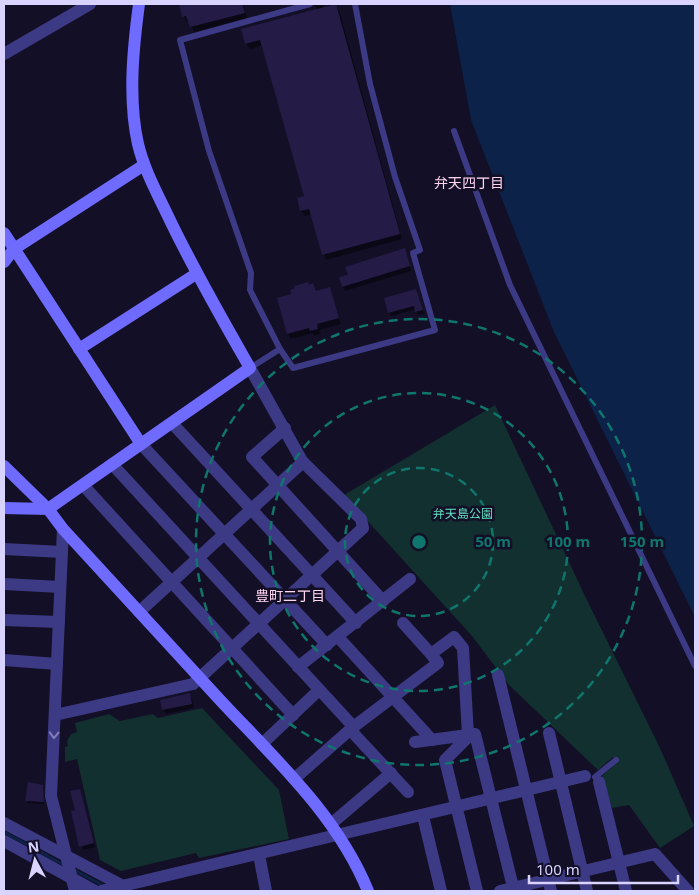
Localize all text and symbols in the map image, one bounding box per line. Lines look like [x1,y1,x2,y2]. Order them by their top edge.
district label: 弁天四丁目 [434,173,504,192]
park label: 弁天島公園 [433,505,493,522]
text: 50 m [475,531,511,551]
text: 100 m [546,531,590,551]
text: 150 m [620,531,664,551]
centre of rings [410,533,428,551]
district label: 豊町二丁目 [255,586,325,605]
one-way arrow [49,732,59,739]
north arrow [10,835,60,885]
text: N [27,836,40,857]
scale bar [529,852,678,884]
text: 100 m [536,859,580,879]

